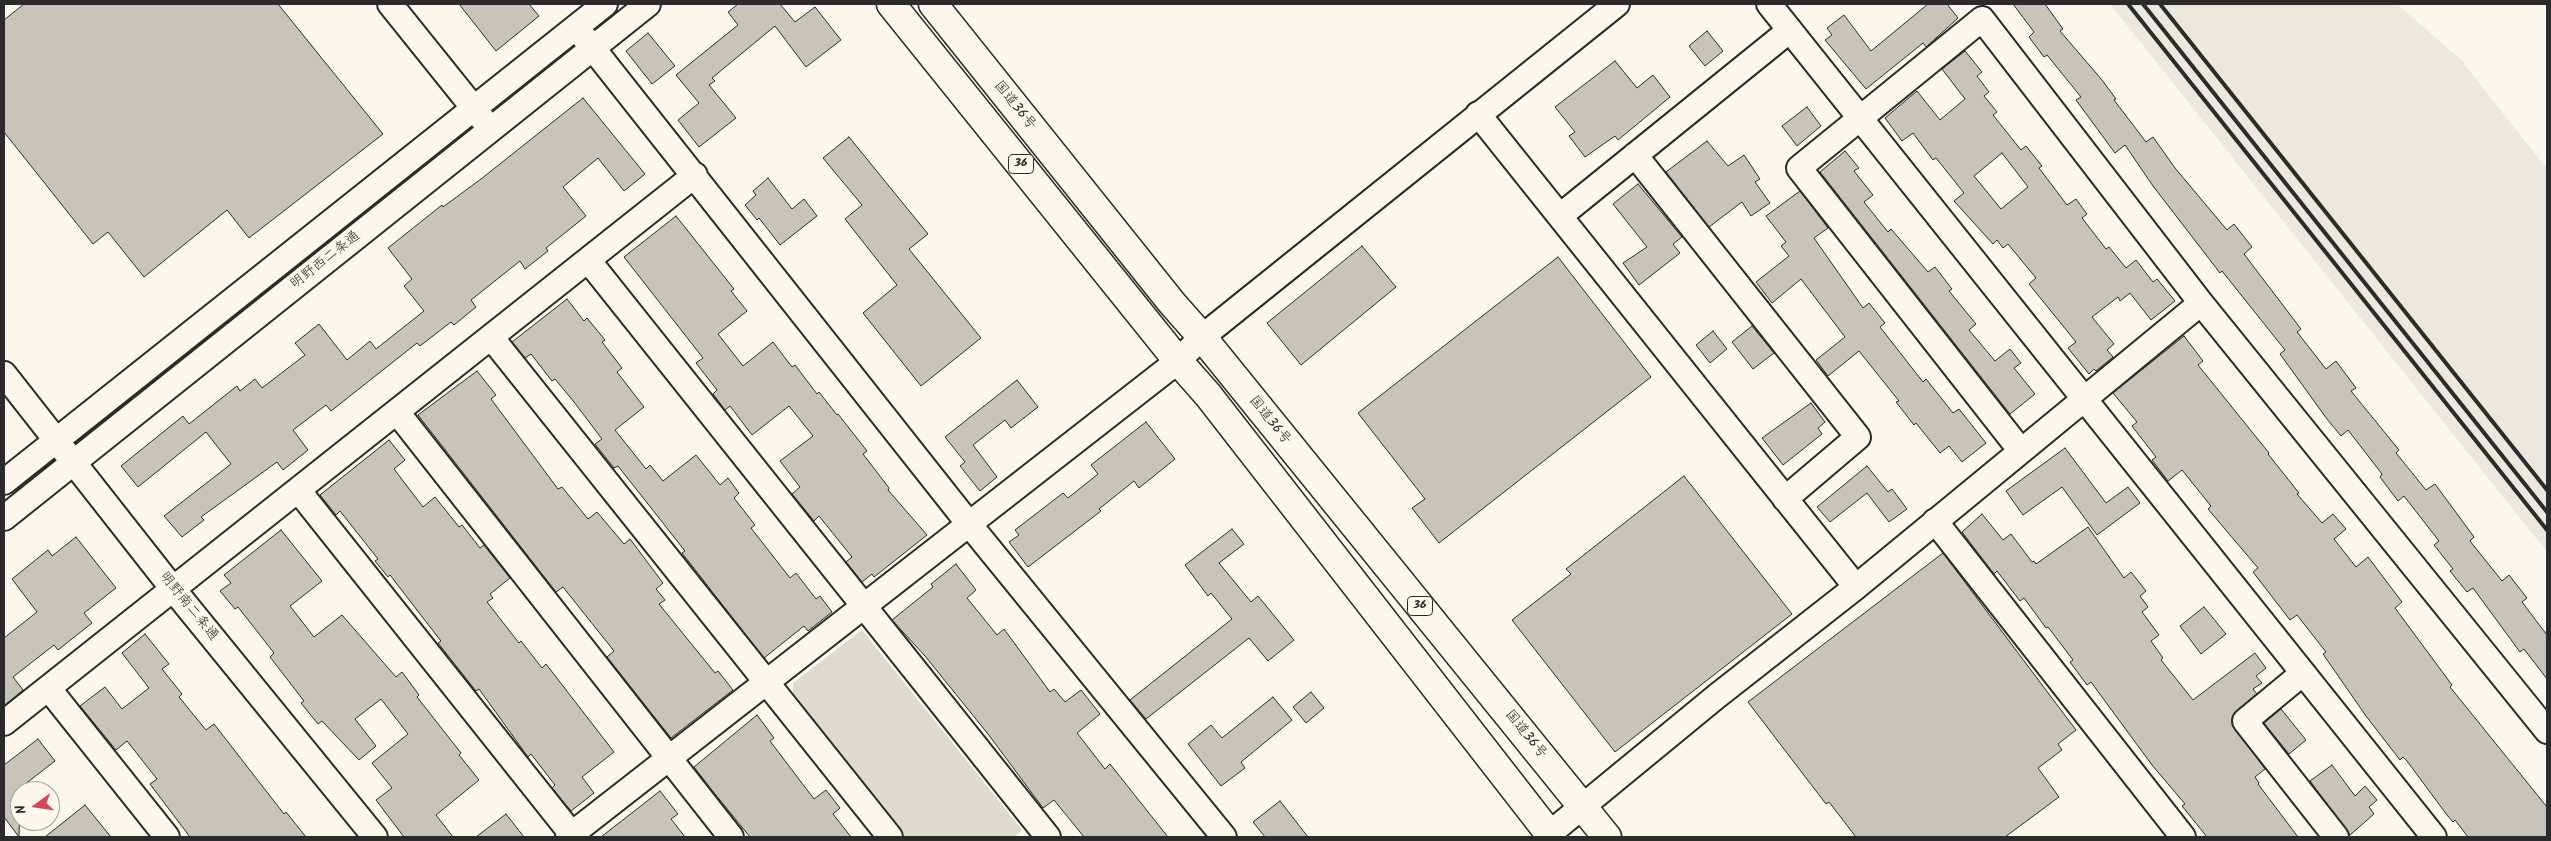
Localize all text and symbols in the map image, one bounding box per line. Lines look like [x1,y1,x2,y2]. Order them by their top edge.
street label: 国道36号 [989,78,1039,134]
road number: 36 [1008,154,1034,173]
street label: 明野西二条通 [288,229,364,293]
street label: 国道36号 [1244,393,1294,449]
street label: 明野南二条通 [155,569,221,645]
road number: 36 [1408,596,1432,616]
street label: 国道36号 [1500,707,1550,763]
north arrow [10,781,60,831]
text: N [10,802,33,816]

